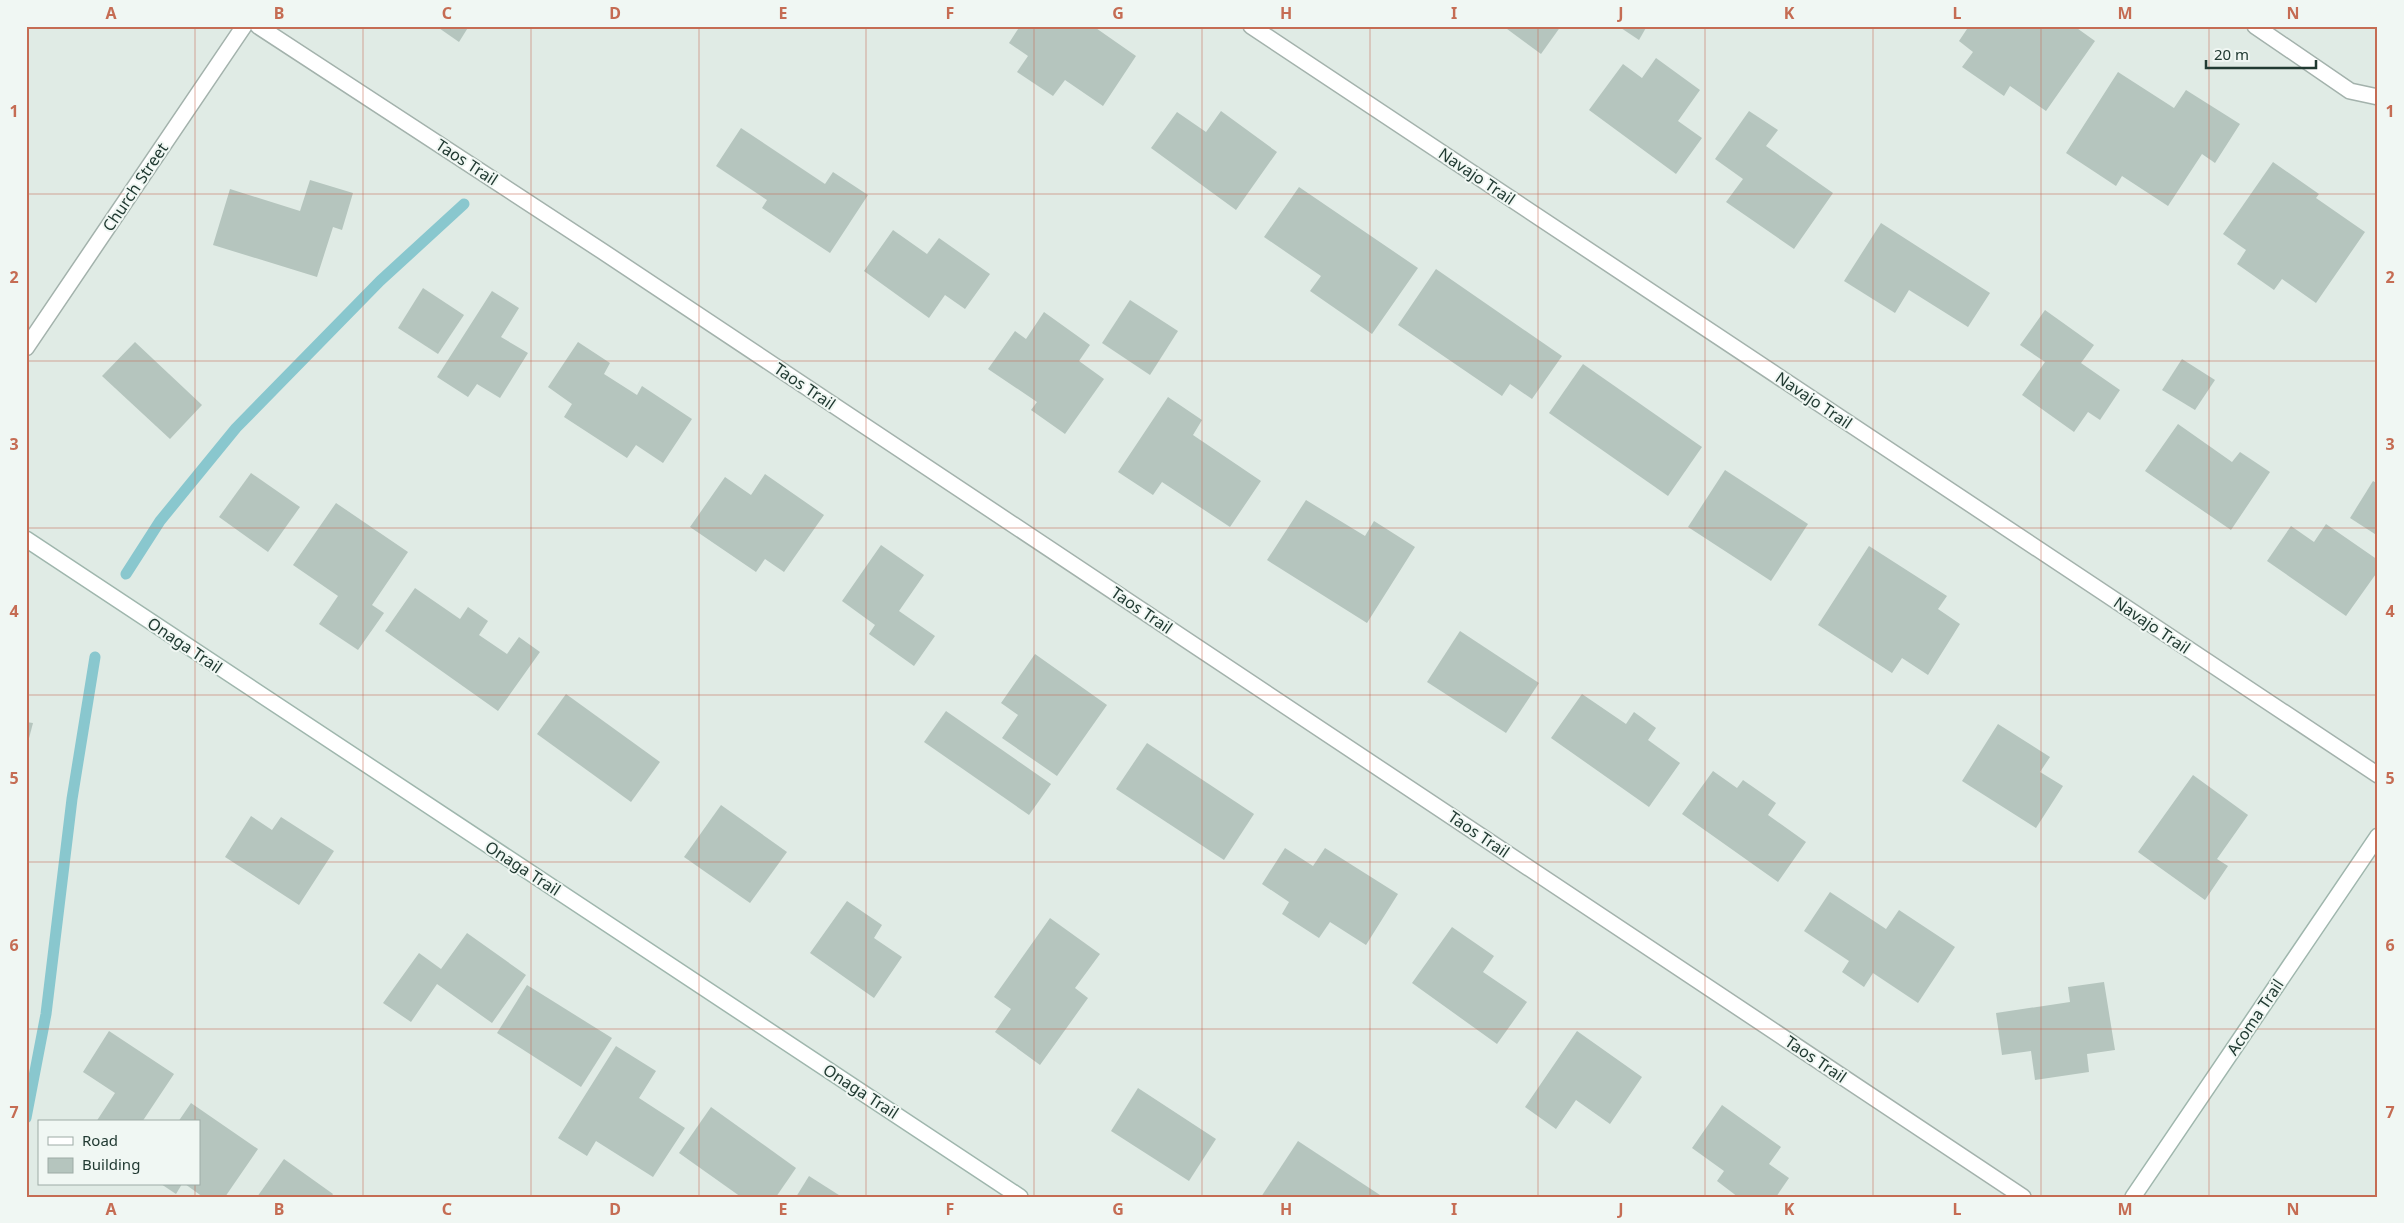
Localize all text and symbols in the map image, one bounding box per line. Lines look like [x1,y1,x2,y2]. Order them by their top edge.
text: A [105,2,117,24]
text: B [274,2,284,24]
text: C [442,2,452,24]
text: D [609,2,621,24]
text: E [779,2,788,24]
text: F [946,2,954,24]
text: G [1112,2,1124,24]
text: H [1280,2,1292,24]
text: I [1451,2,1457,24]
text: J [1616,2,1624,24]
text: K [1784,2,1795,24]
text: L [1953,2,1962,24]
text: M [2117,2,2133,24]
text: N [2286,2,2300,24]
scale bar [2206,38,2316,70]
text: 20 m [2214,44,2249,64]
text: 1 [9,100,19,122]
text: 1 [2385,100,2395,122]
street label: Taos Trail [432,134,502,190]
street label: Church Street [97,138,173,236]
street label: Navajo Trail [1434,142,1520,210]
text: 2 [9,266,19,288]
text: 2 [2385,266,2395,288]
street label: Taos Trail [770,357,840,415]
street label: Navajo Trail [1771,366,1857,434]
text: 3 [9,433,19,455]
text: 3 [2385,433,2395,455]
street label: Taos Trail [1107,581,1177,639]
street label: Navajo Trail [2109,591,2195,659]
text: 4 [9,600,19,622]
text: 4 [2385,600,2395,622]
street label: Onaga Trail [143,612,227,678]
text: 5 [9,767,19,789]
text: 5 [2385,767,2395,789]
street label: Taos Trail [1444,805,1514,863]
street label: Onaga Trail [481,835,565,901]
text: 6 [9,934,19,956]
text: 6 [2385,934,2395,956]
street label: Acoma Trail [2221,975,2289,1059]
street label: Taos Trail [1781,1030,1851,1088]
street label: Onaga Trail [819,1058,903,1124]
text: 7 [9,1101,19,1123]
text: 7 [2385,1101,2395,1123]
legend [38,1120,200,1186]
text: Road [82,1130,118,1150]
text: Building [82,1154,140,1174]
text: A [105,1198,117,1220]
text: B [274,1198,284,1220]
text: C [442,1198,452,1220]
text: D [609,1198,621,1220]
text: E [779,1198,788,1220]
text: F [946,1198,954,1220]
text: G [1112,1198,1124,1220]
text: H [1280,1198,1292,1220]
text: I [1451,1198,1457,1220]
text: J [1616,1198,1624,1220]
text: K [1784,1198,1795,1220]
text: L [1953,1198,1962,1220]
text: M [2117,1198,2133,1220]
text: N [2286,1198,2300,1220]

